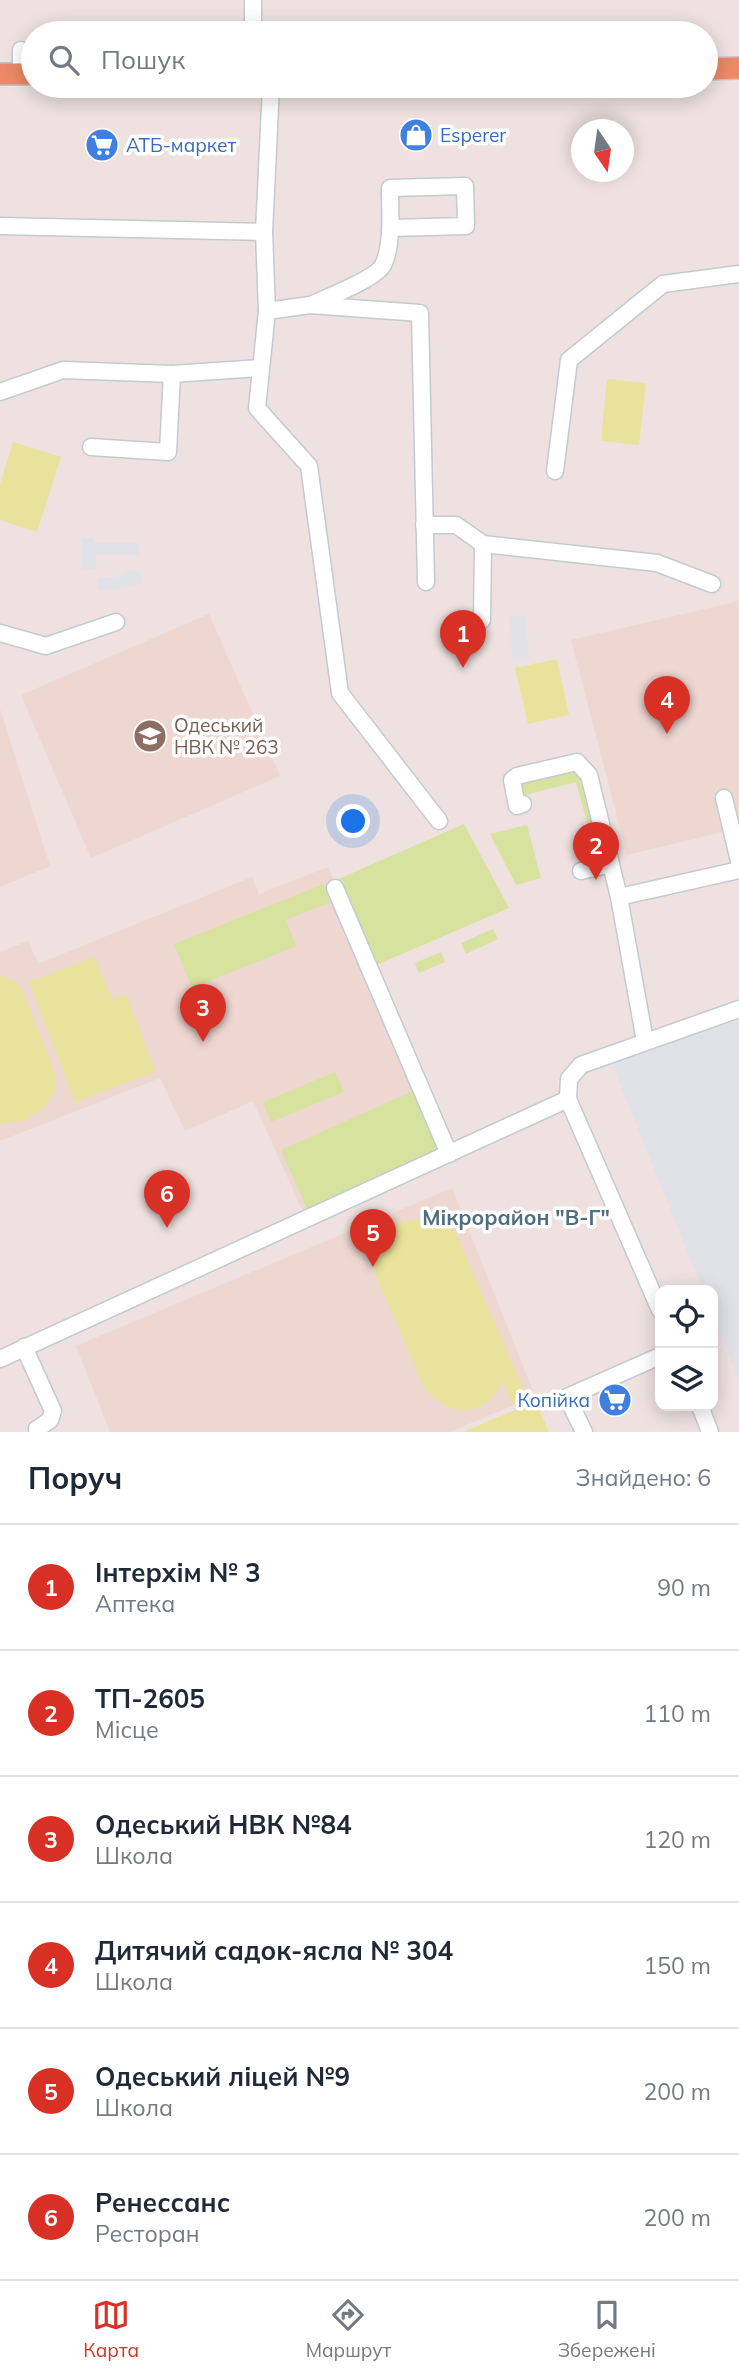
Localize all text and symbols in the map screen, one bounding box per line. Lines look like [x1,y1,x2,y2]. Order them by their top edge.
search box [21,21,718,98]
icon: search [45,41,83,79]
text: Пошук [101,43,185,76]
shop icon: Esperer [397,116,435,154]
north arrow [571,119,634,182]
place label: Esperer [440,123,506,147]
supermarket icon: АТБ-маркет [83,126,121,164]
place label: АТБ-маркет [126,133,237,157]
pin: 1 [440,610,486,668]
pin: 4 [644,676,690,734]
place label: Одеський НВК № 263 [174,713,279,759]
school or university icon: Одеський НВК № 263 [131,717,169,755]
your location [336,804,370,838]
pin: 2 [573,822,619,880]
pin: 3 [180,984,226,1042]
pin: 6 [144,1170,190,1228]
district label: Мікрорайон "В-Г" [422,1204,610,1230]
pin: 5 [350,1209,396,1267]
map controls [655,1285,718,1411]
button: locate [655,1285,718,1348]
button: layers [655,1348,718,1411]
supermarket icon: Копійка [596,1381,634,1419]
place label: Копійка [517,1388,590,1412]
text: Поруч [28,1459,122,1497]
text: Знайдено: 6 [576,1463,711,1492]
text: Інтерхім № 3 [95,1556,261,1589]
text: 1 [44,1573,58,1602]
text: 90 m [657,1573,711,1602]
text: Аптека [95,1589,175,1618]
text: ТП-2605 [95,1682,205,1715]
text: 2 [44,1699,58,1728]
text: 110 m [643,1699,711,1728]
text: Місце [95,1715,159,1744]
text: Одеський НВК №84 [95,1808,352,1841]
text: 3 [44,1825,58,1854]
text: 120 m [643,1825,711,1854]
text: Школа [95,1841,173,1870]
text: Дитячий садок-ясла № 304 [95,1934,453,1967]
text: 4 [44,1951,58,1980]
text: 150 m [643,1951,711,1980]
text: Школа [95,1967,173,1996]
text: Одеський ліцей №9 [95,2060,350,2093]
text: 5 [44,2077,58,2106]
text: 200 m [643,2077,711,2106]
text: Школа [95,2093,173,2122]
text: Ренессанс [95,2186,230,2219]
text: 6 [44,2203,58,2232]
text: 200 m [643,2203,711,2232]
text: Ресторан [95,2219,200,2248]
tab: Карта [83,2296,139,2362]
tab: Маршрут [306,2296,391,2362]
tab: Збережені [558,2296,656,2362]

